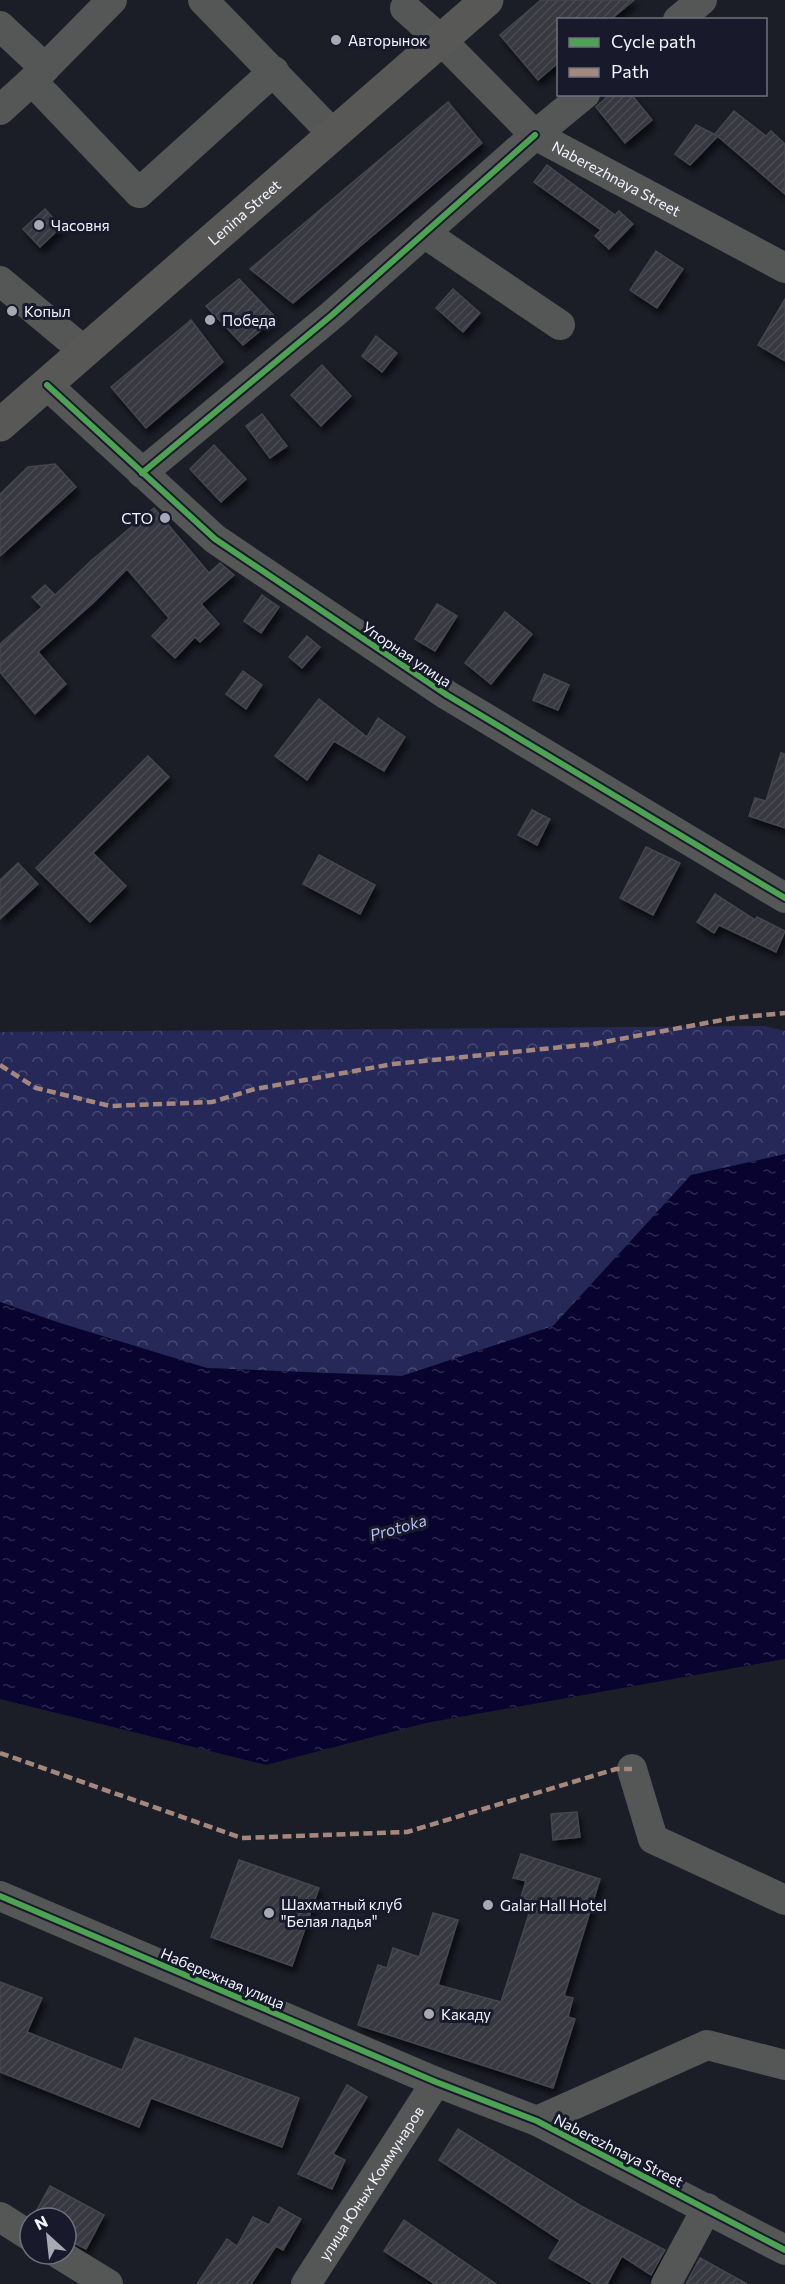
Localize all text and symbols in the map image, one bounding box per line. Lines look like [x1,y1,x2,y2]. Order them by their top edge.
legend [557,18,767,96]
text: Cycle path [611,30,696,52]
place label: Авторынок [348,31,427,49]
marker: Авторынок [329,33,343,47]
text: Path [611,60,649,82]
street label: Naberezhnaya Street [549,137,684,220]
street label: Lenina Street [204,175,284,249]
place label: Часовня [51,216,110,234]
marker: Часовня [32,218,46,232]
place label: Копыл [24,302,71,320]
marker: Копыл [5,304,19,318]
place label: Победа [222,311,276,329]
marker: Победа [203,313,217,327]
place label: СТО [121,509,153,527]
marker: СТО [158,511,172,525]
street label: Упорная улица [359,618,455,690]
water label: Protoka [367,1510,429,1544]
place label: Шахматный клуб "Белая ладья" [281,1895,402,1930]
place label: Galar Hall Hotel [500,1896,607,1914]
marker: Galar Hall Hotel [481,1898,495,1912]
marker: Шахматный клуб "Белая ладья" [262,1906,276,1920]
street label: Набережная улица [158,1944,288,2012]
place label: Какаду [441,2005,491,2023]
marker: Какаду [422,2007,436,2021]
street label: улица Юных Коммунаров [315,2102,427,2264]
street label: Naberezhnaya Street [551,2110,687,2190]
north arrow [18,2206,78,2266]
text: N [31,2211,51,2233]

